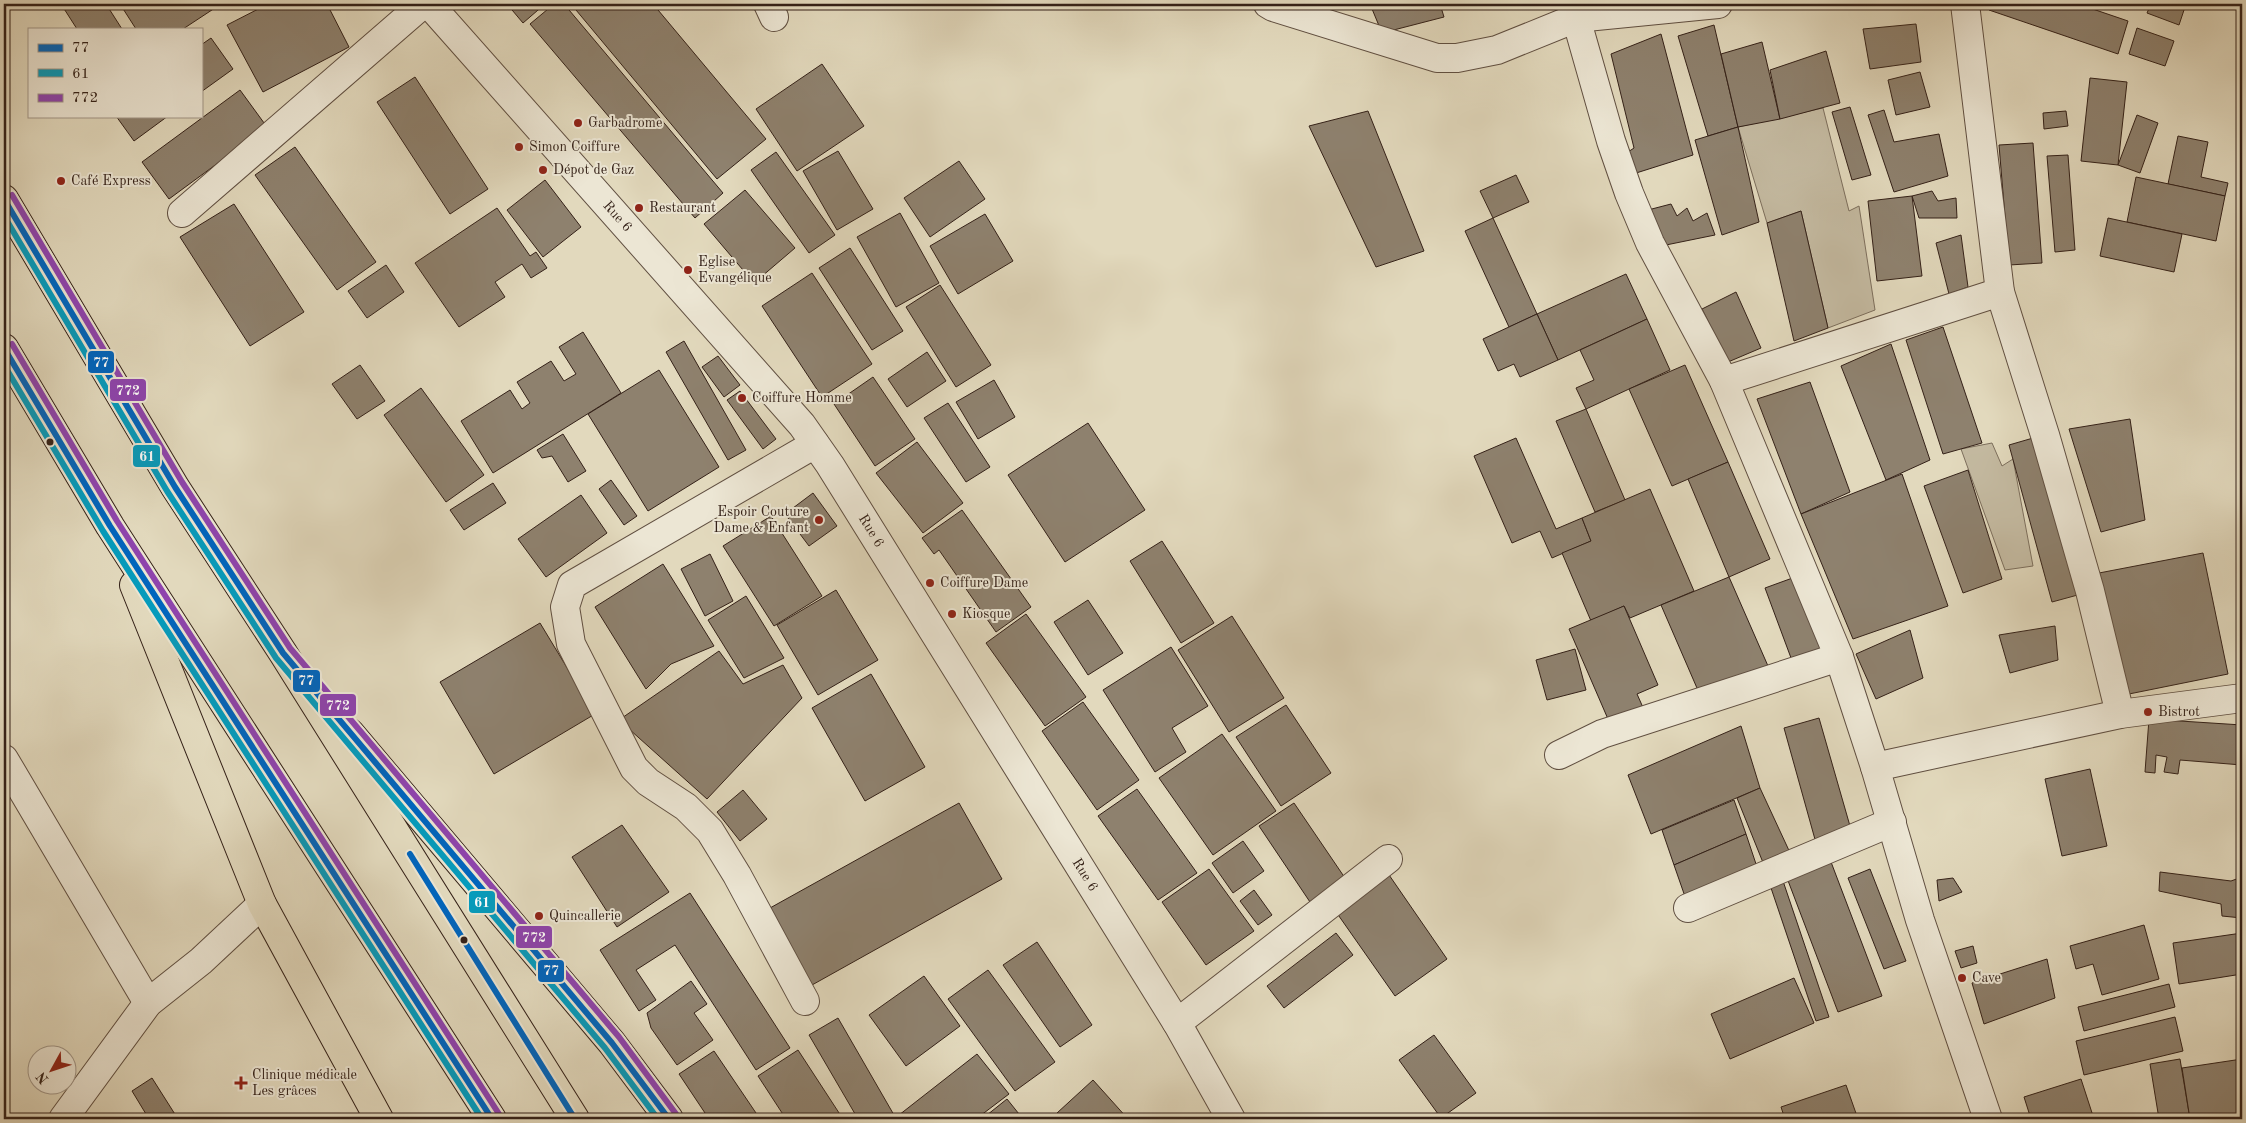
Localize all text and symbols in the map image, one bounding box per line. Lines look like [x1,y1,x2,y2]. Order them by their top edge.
legend [28,28,202,118]
text: 77 [72,41,89,56]
text: 61 [72,67,89,82]
text: 772 [72,91,98,106]
place label: Garbadrome [588,116,662,130]
marker: Garbadrome [572,117,584,129]
place label: Simon Coiffure [529,140,620,154]
marker: Simon Coiffure [513,141,525,153]
place label: Dépot de Gaz [553,163,634,177]
marker: Dépot de Gaz [537,164,549,176]
place label: Café Express [71,174,151,188]
marker: Café Express [55,175,67,187]
street label: Rue 6 [600,198,635,235]
place label: Restaurant [649,201,716,215]
marker: Restaurant [633,202,645,214]
place label: Eglise Evangélique [698,255,772,285]
marker: Eglise Evangélique [682,264,694,276]
line badge: 77 [87,350,115,374]
text: 77 [93,356,109,370]
line badge: 772 [109,378,147,402]
text: 772 [116,384,140,398]
place label: Coiffure Homme [752,391,852,405]
marker: Coiffure Homme [736,392,748,404]
unlabelled marker [45,437,55,447]
line badge: 61 [132,444,161,468]
text: 61 [139,450,155,464]
place label: Espoir Couture Dame & Enfant [714,505,809,535]
street label: Rue 6 [856,512,886,550]
marker: Espoir Couture Dame & Enfant [813,514,825,526]
place label: Coiffure Dame [940,576,1028,590]
marker: Coiffure Dame [924,577,936,589]
place label: Kiosque [962,607,1010,621]
marker: Kiosque [946,608,958,620]
line badge: 77 [292,669,321,693]
text: 77 [298,674,314,688]
line badge: 772 [319,693,357,717]
text: 772 [326,699,350,713]
place label: Bistrot [2158,705,2200,719]
marker: Bistrot [2142,706,2154,718]
street label: Rue 6 [1069,856,1100,894]
line badge: 61 [468,890,496,914]
text: 61 [474,896,490,910]
place label: Quincallerie [549,909,621,923]
marker: Quincallerie [533,910,545,922]
line badge: 772 [515,925,553,949]
text: 772 [522,931,546,945]
unlabelled marker [459,935,469,945]
line badge: 77 [537,959,565,983]
text: 77 [543,964,559,978]
place label: Cave [1972,971,2001,985]
marker: Cave [1956,972,1968,984]
north arrow [28,1046,78,1096]
place label: Clinique médicale Les grâces [252,1068,357,1098]
text: N [34,1069,52,1086]
marker: Clinique médicale Les grâces [234,1076,248,1090]

